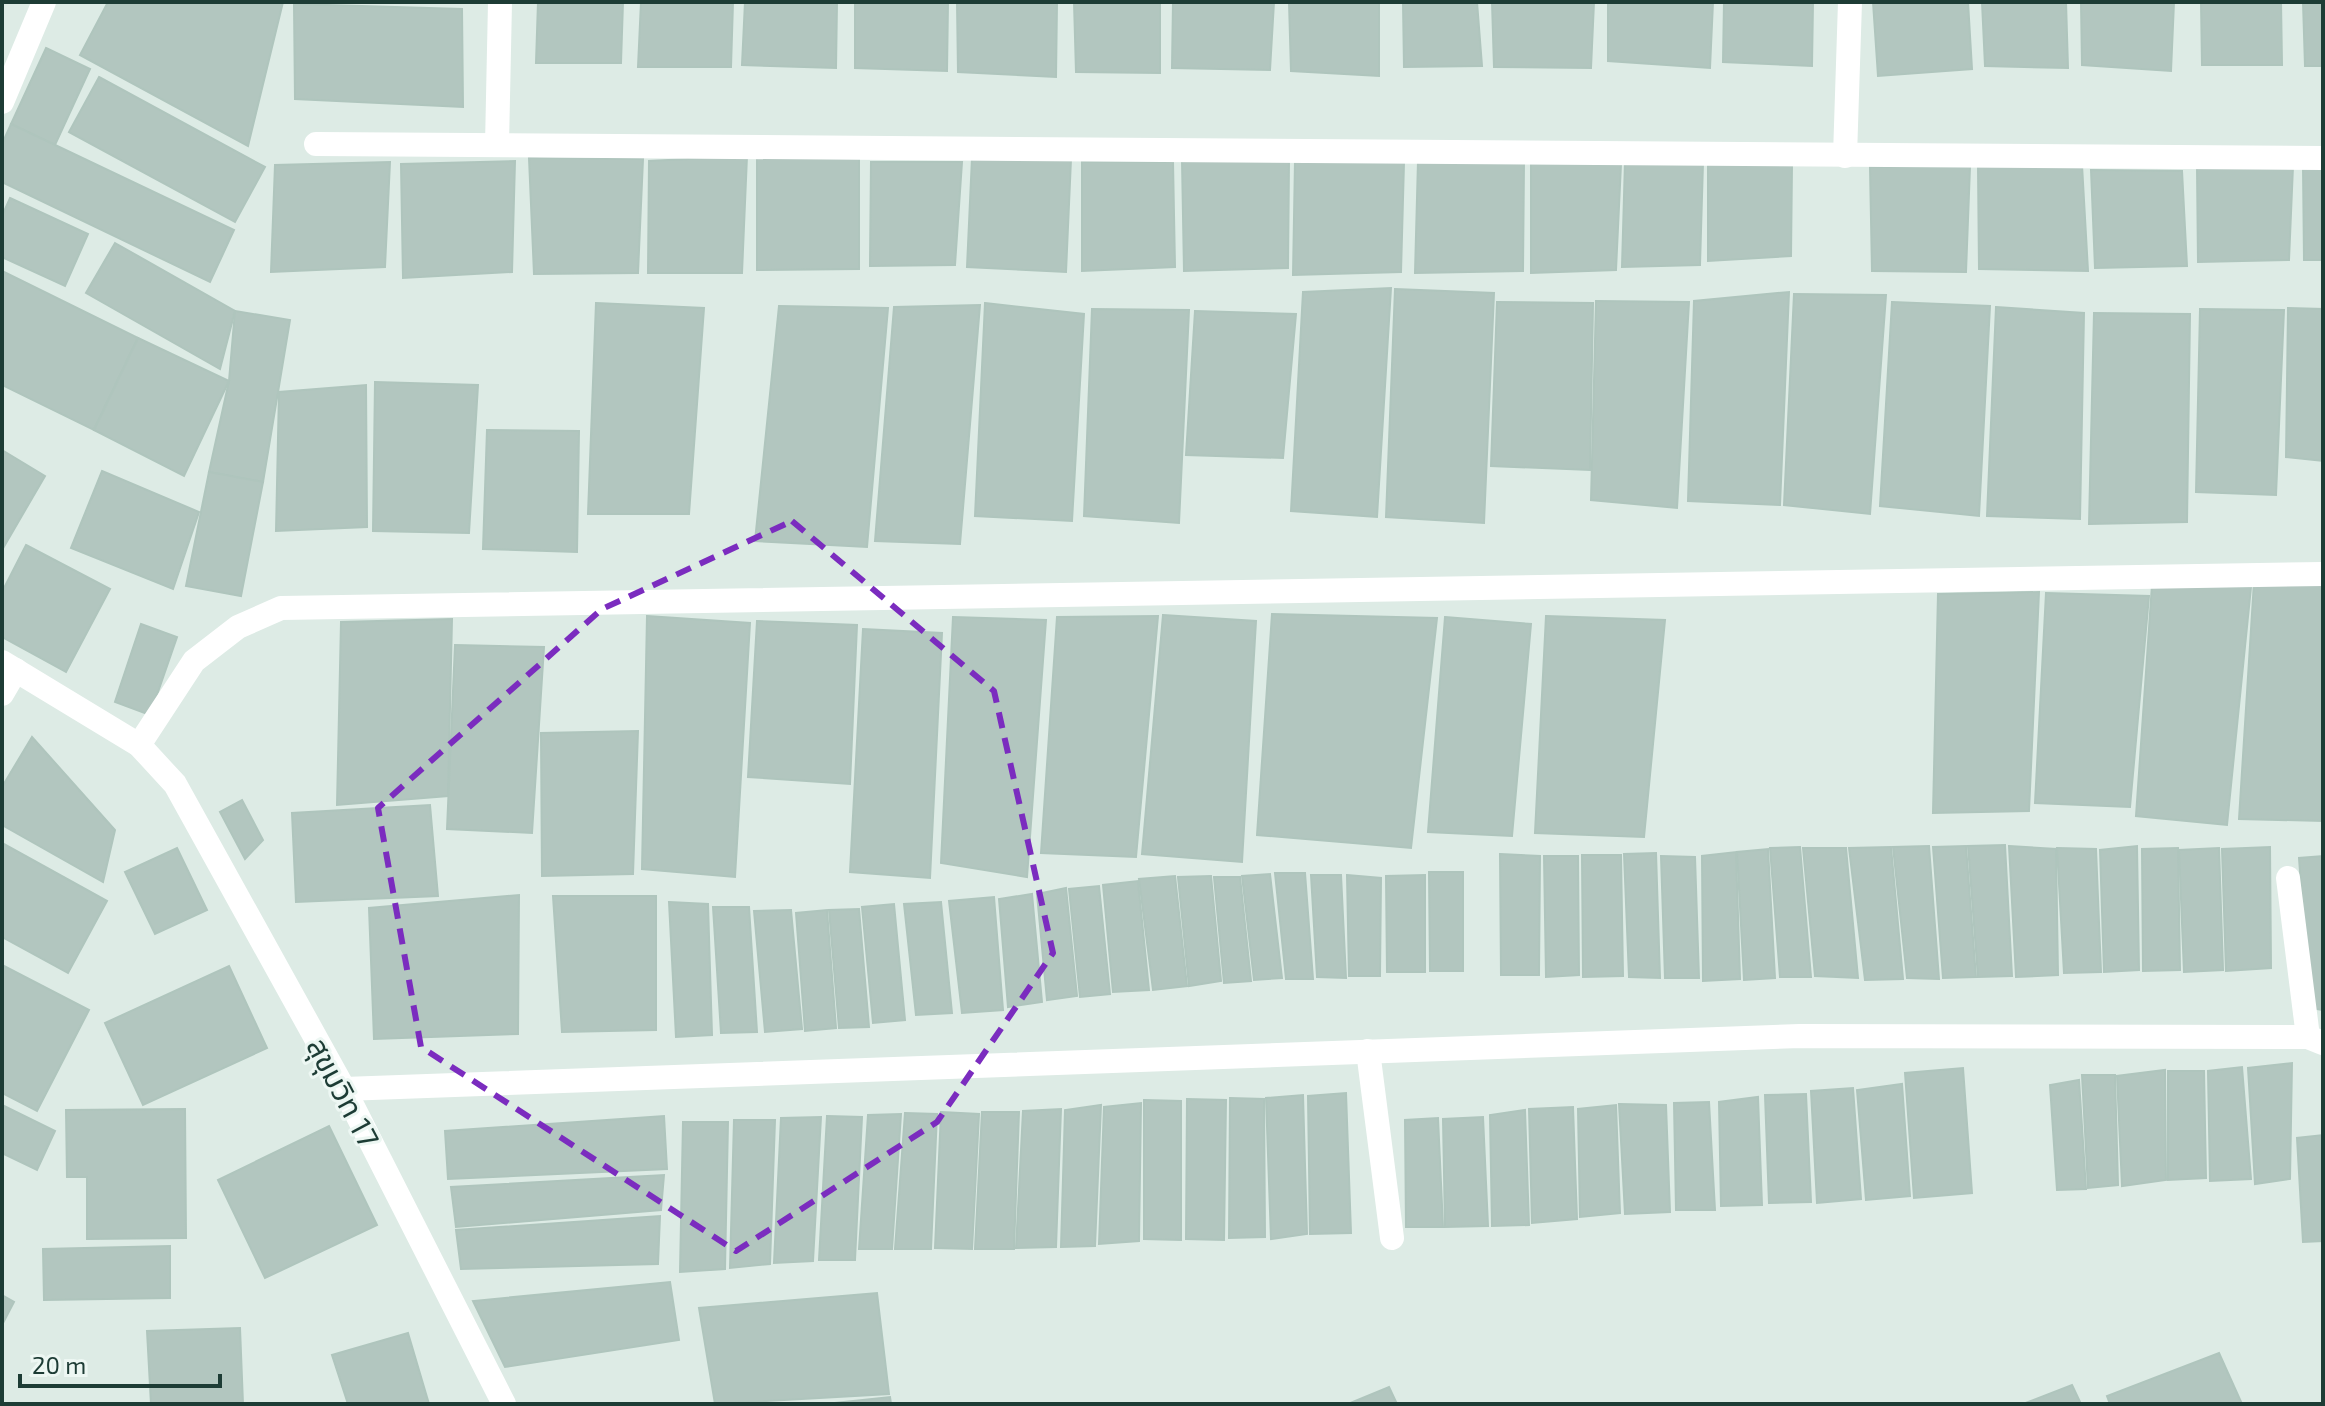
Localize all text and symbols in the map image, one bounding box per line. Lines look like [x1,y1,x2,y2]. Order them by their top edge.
street label: สุขุมวิท 17 [298,1031,388,1154]
scale bar [20,1338,220,1388]
text: 20 m [32,1350,86,1379]

